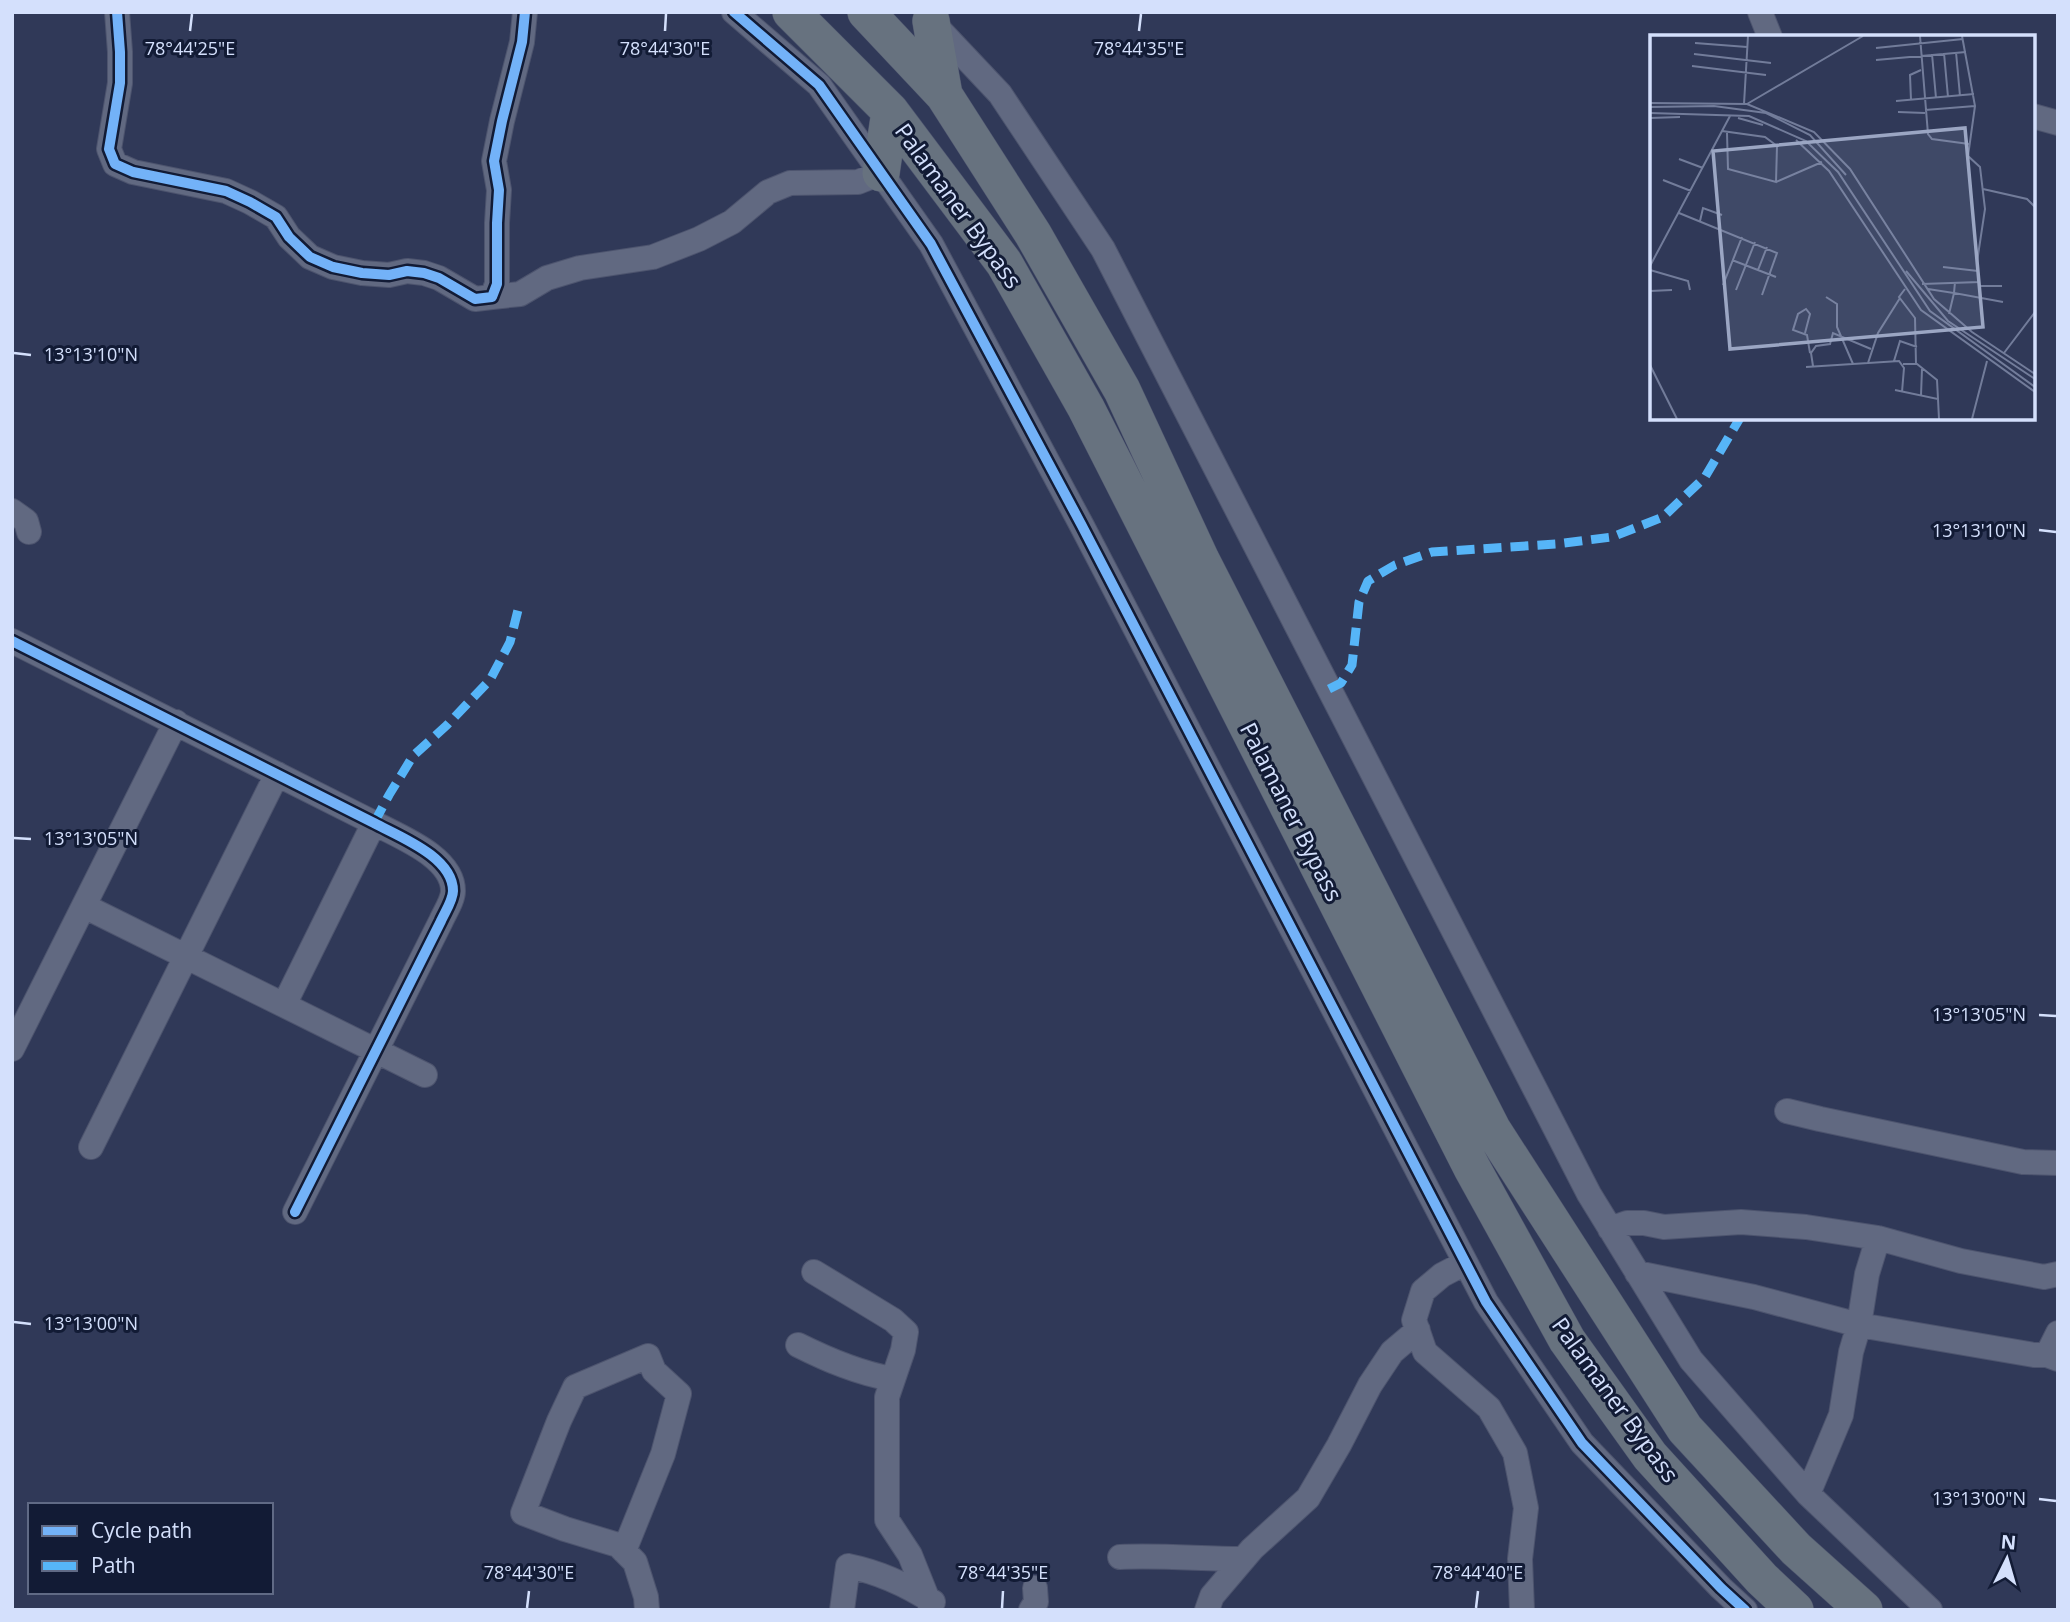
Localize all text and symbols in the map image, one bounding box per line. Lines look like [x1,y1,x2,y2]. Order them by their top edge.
inset map [1650,35,2035,420]
text: 78°44'25"E [145,36,235,60]
text: 78°44'30"E [620,36,710,60]
text: 78°44'35"E [1094,36,1184,60]
street label: Palamaner Bypass [888,116,1030,294]
text: 13°13'10"N [44,342,138,366]
text: 13°13'10"N [1932,518,2026,542]
street label: Palamaner Bypass [1233,717,1351,906]
text: 13°13'05"N [44,826,138,850]
text: 13°13'05"N [1932,1002,2026,1026]
street label: Palamaner Bypass [1545,1310,1687,1488]
text: 13°13'00"N [44,1311,138,1335]
text: 13°13'00"N [1932,1486,2026,1510]
legend [28,1503,273,1594]
text: Cycle path [91,1516,192,1544]
north arrow [1972,1524,2042,1594]
text: N [2000,1528,2017,1556]
text: Path [91,1551,136,1579]
text: 78°44'30"E [484,1560,574,1584]
text: 78°44'35"E [958,1560,1048,1584]
text: 78°44'40"E [1433,1560,1523,1584]

